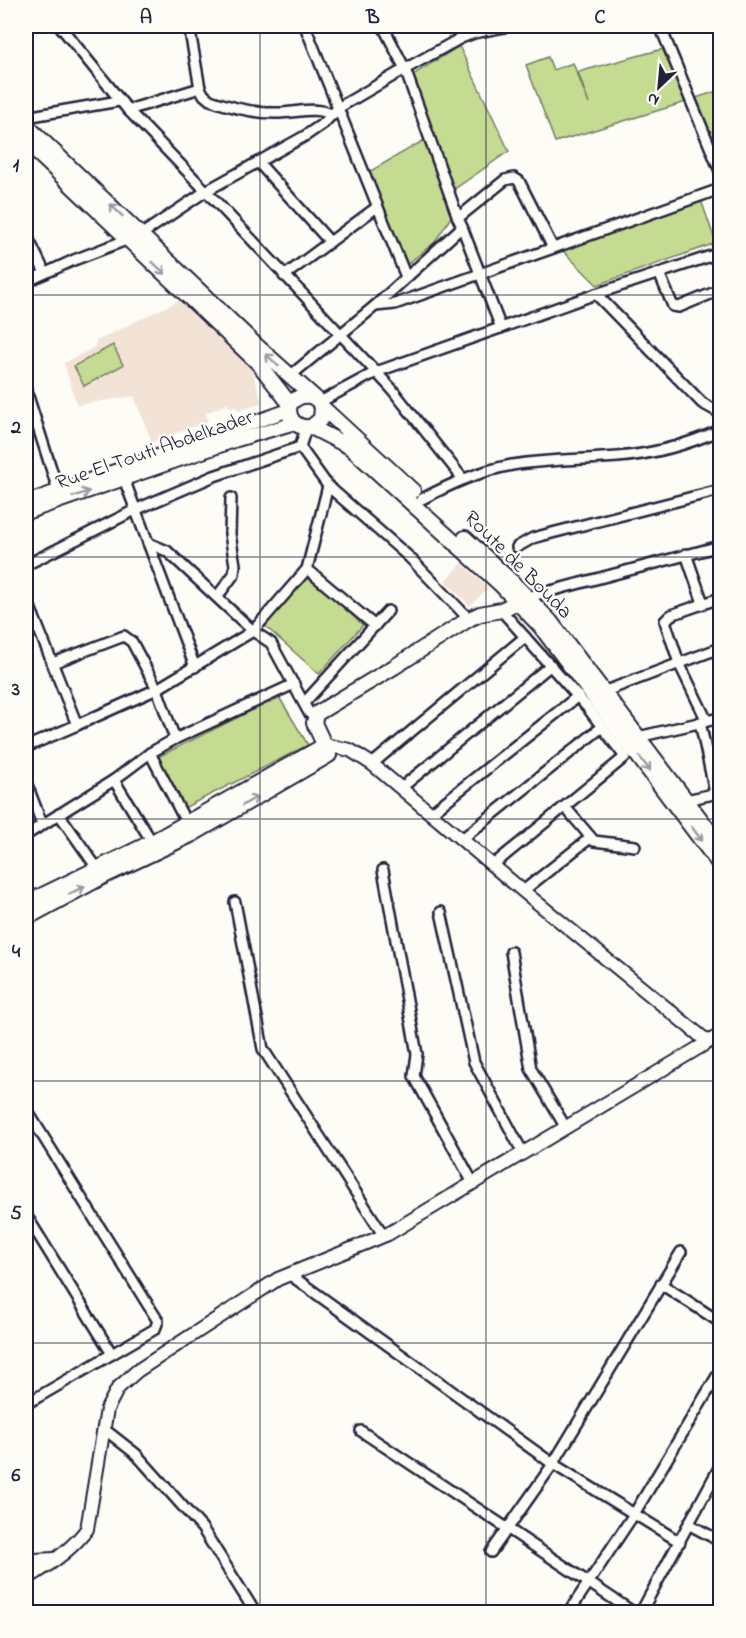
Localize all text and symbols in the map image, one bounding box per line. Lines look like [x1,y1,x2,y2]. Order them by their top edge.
text: A [140,4,152,33]
text: B [365,4,380,33]
text: C [595,4,606,33]
north arrow [629,57,689,117]
text: N [643,85,663,112]
text: 1 [13,152,20,181]
one-way arrow [109,203,124,217]
one-way arrow [152,261,167,276]
one-way arrow [265,353,280,367]
street label: Rue El Touti Abdelkader [52,403,258,499]
text: 2 [10,414,21,443]
one-way arrow [71,488,90,499]
street label: Route de Bouda [456,504,579,627]
text: 3 [11,676,20,705]
one-way arrow [638,756,651,772]
one-way arrow [241,795,258,807]
one-way arrow [691,826,704,842]
one-way arrow [68,884,86,896]
text: 4 [12,938,21,967]
text: 5 [10,1200,22,1229]
text: 6 [12,1462,21,1491]

